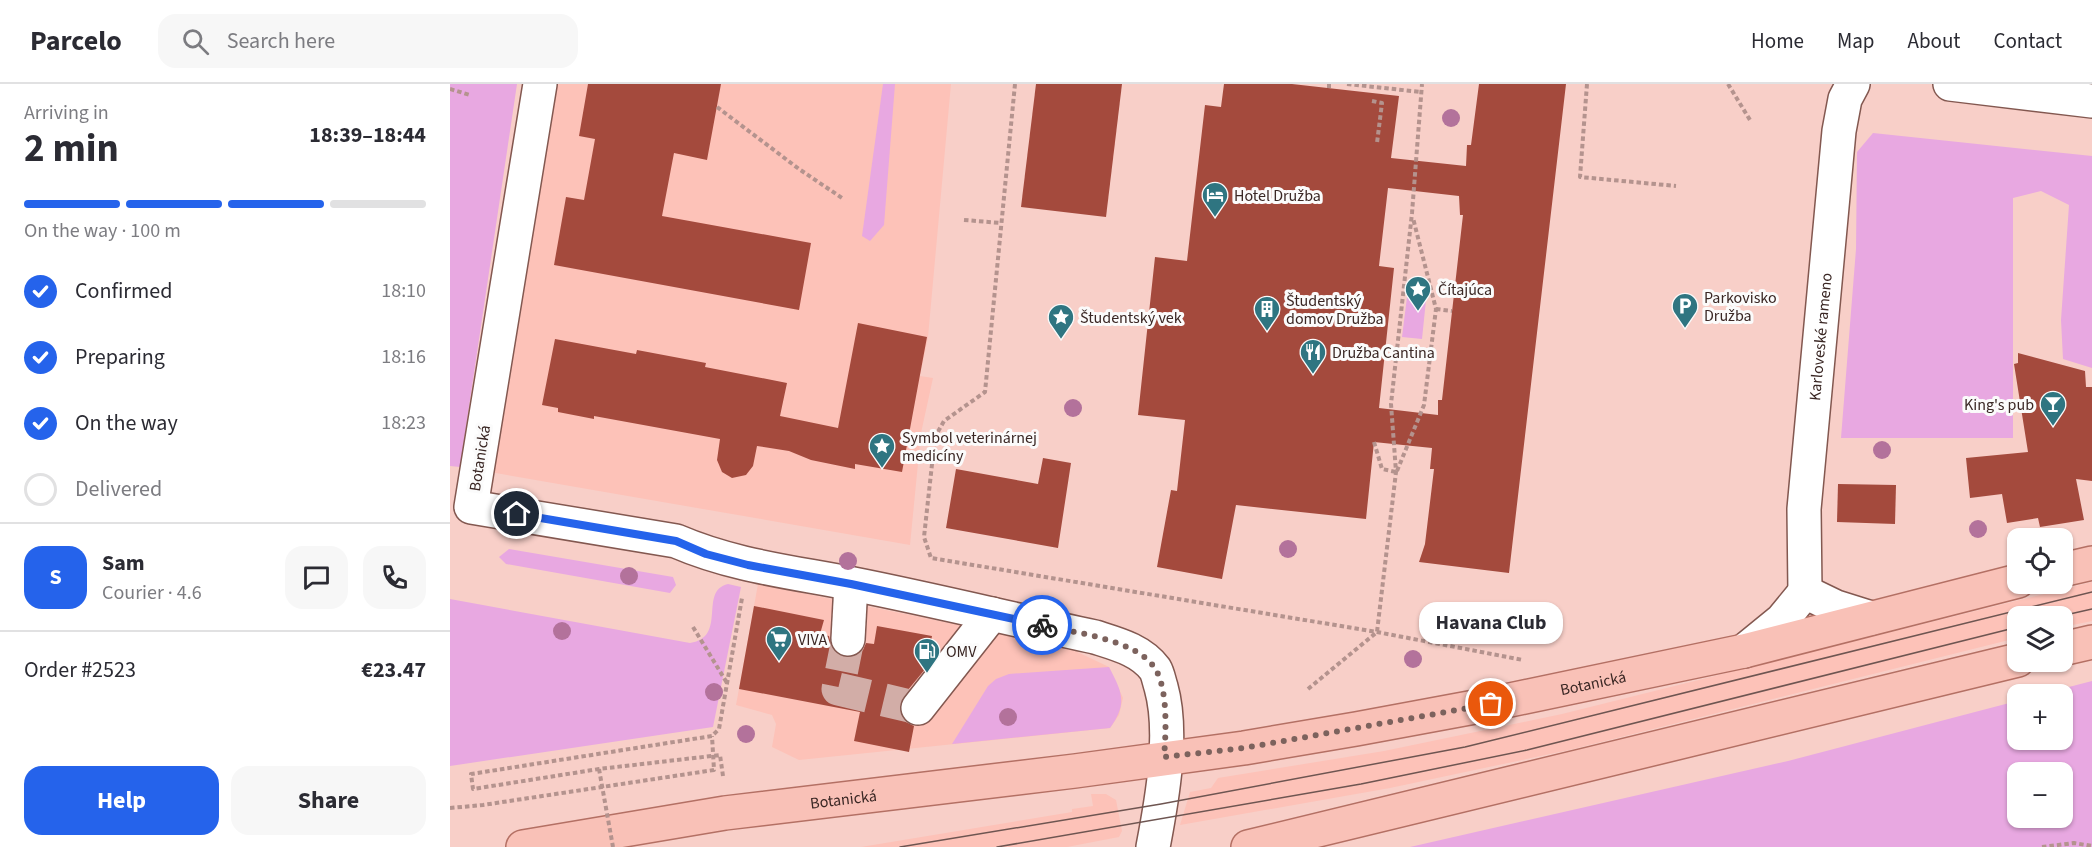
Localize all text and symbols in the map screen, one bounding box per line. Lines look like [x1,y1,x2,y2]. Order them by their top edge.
search box [158,14,578,68]
text: Parcelo [30,21,122,61]
icon: search [179,25,212,58]
text: Search here [227,25,335,57]
text: Home [1751,26,1804,56]
text: Map [1837,26,1875,56]
text: About [1908,26,1960,56]
text: Contact [1993,26,2062,56]
text: Arriving in [24,99,109,127]
text: 18:39–18:44 [309,119,426,151]
text: 2 min [24,121,119,177]
hotel icon: Hotel Družba [1200,180,1230,218]
place label: Hotel Družba [1234,185,1321,207]
text: On the way · 100 m [24,217,181,245]
street label: Karloveské rameno [1804,272,1838,402]
place icon: Čítajúca [1403,274,1433,312]
icon: check [24,275,57,308]
text: Confirmed [75,275,172,307]
text: 18:10 [381,277,426,305]
place label: Čítajúca [1438,279,1492,301]
place label: Parkovisko Družba [1704,287,1777,327]
place label: Študentský domov Družba [1286,290,1384,330]
parking icon: Parkovisko Družba [1670,291,1700,329]
building icon: Študentský domov Družba [1252,294,1282,332]
place icon: Študentský vek [1046,302,1076,340]
place label: Študentský vek [1080,307,1182,329]
restaurant icon: Družba Cantina [1298,337,1328,375]
icon: check [24,341,57,374]
text: Preparing [75,341,165,373]
place label: Družba Cantina [1332,342,1435,364]
text: 18:16 [381,343,426,371]
bar icon: King's pub [2038,389,2068,427]
place label: King's pub [1964,394,2034,416]
icon: check [24,407,57,440]
text: On the way [75,407,178,439]
text: 18:23 [381,409,426,437]
street label: Botanická [464,423,496,493]
place label: Symbol veterinárnej medicíny [902,427,1037,467]
place icon: Symbol veterinárnej medicíny [867,431,897,469]
text: Delivered [75,473,162,505]
pin [491,488,542,539]
icon: home [500,497,533,530]
map controls [2007,528,2073,828]
button: locate [2007,528,2073,594]
button: chat [285,546,348,609]
button: phone [363,546,426,609]
text: Sam [102,547,145,579]
text: S [49,561,62,593]
text: Courier · 4.6 [102,579,202,607]
courier [1012,595,1072,655]
callout: Havana Club [1419,602,1563,644]
button: layers [2007,606,2073,672]
icon: bike [1026,609,1059,642]
text: Havana Club [1436,609,1546,637]
supermarket icon: VIVA [764,624,794,662]
place label: VIVA [798,629,827,651]
fuel station icon: OMV [912,636,942,674]
place label: OMV [946,641,977,663]
text: Order #2523 [24,654,136,686]
text: €23.47 [361,654,426,686]
street label: Botanická [1558,666,1628,701]
pin [1465,678,1516,729]
button: + [2007,684,2073,750]
icon: bag [1474,687,1507,720]
button: − [2007,762,2073,828]
button: Help [24,766,219,835]
button: Share [231,766,426,835]
street label: Botanická [809,785,878,815]

